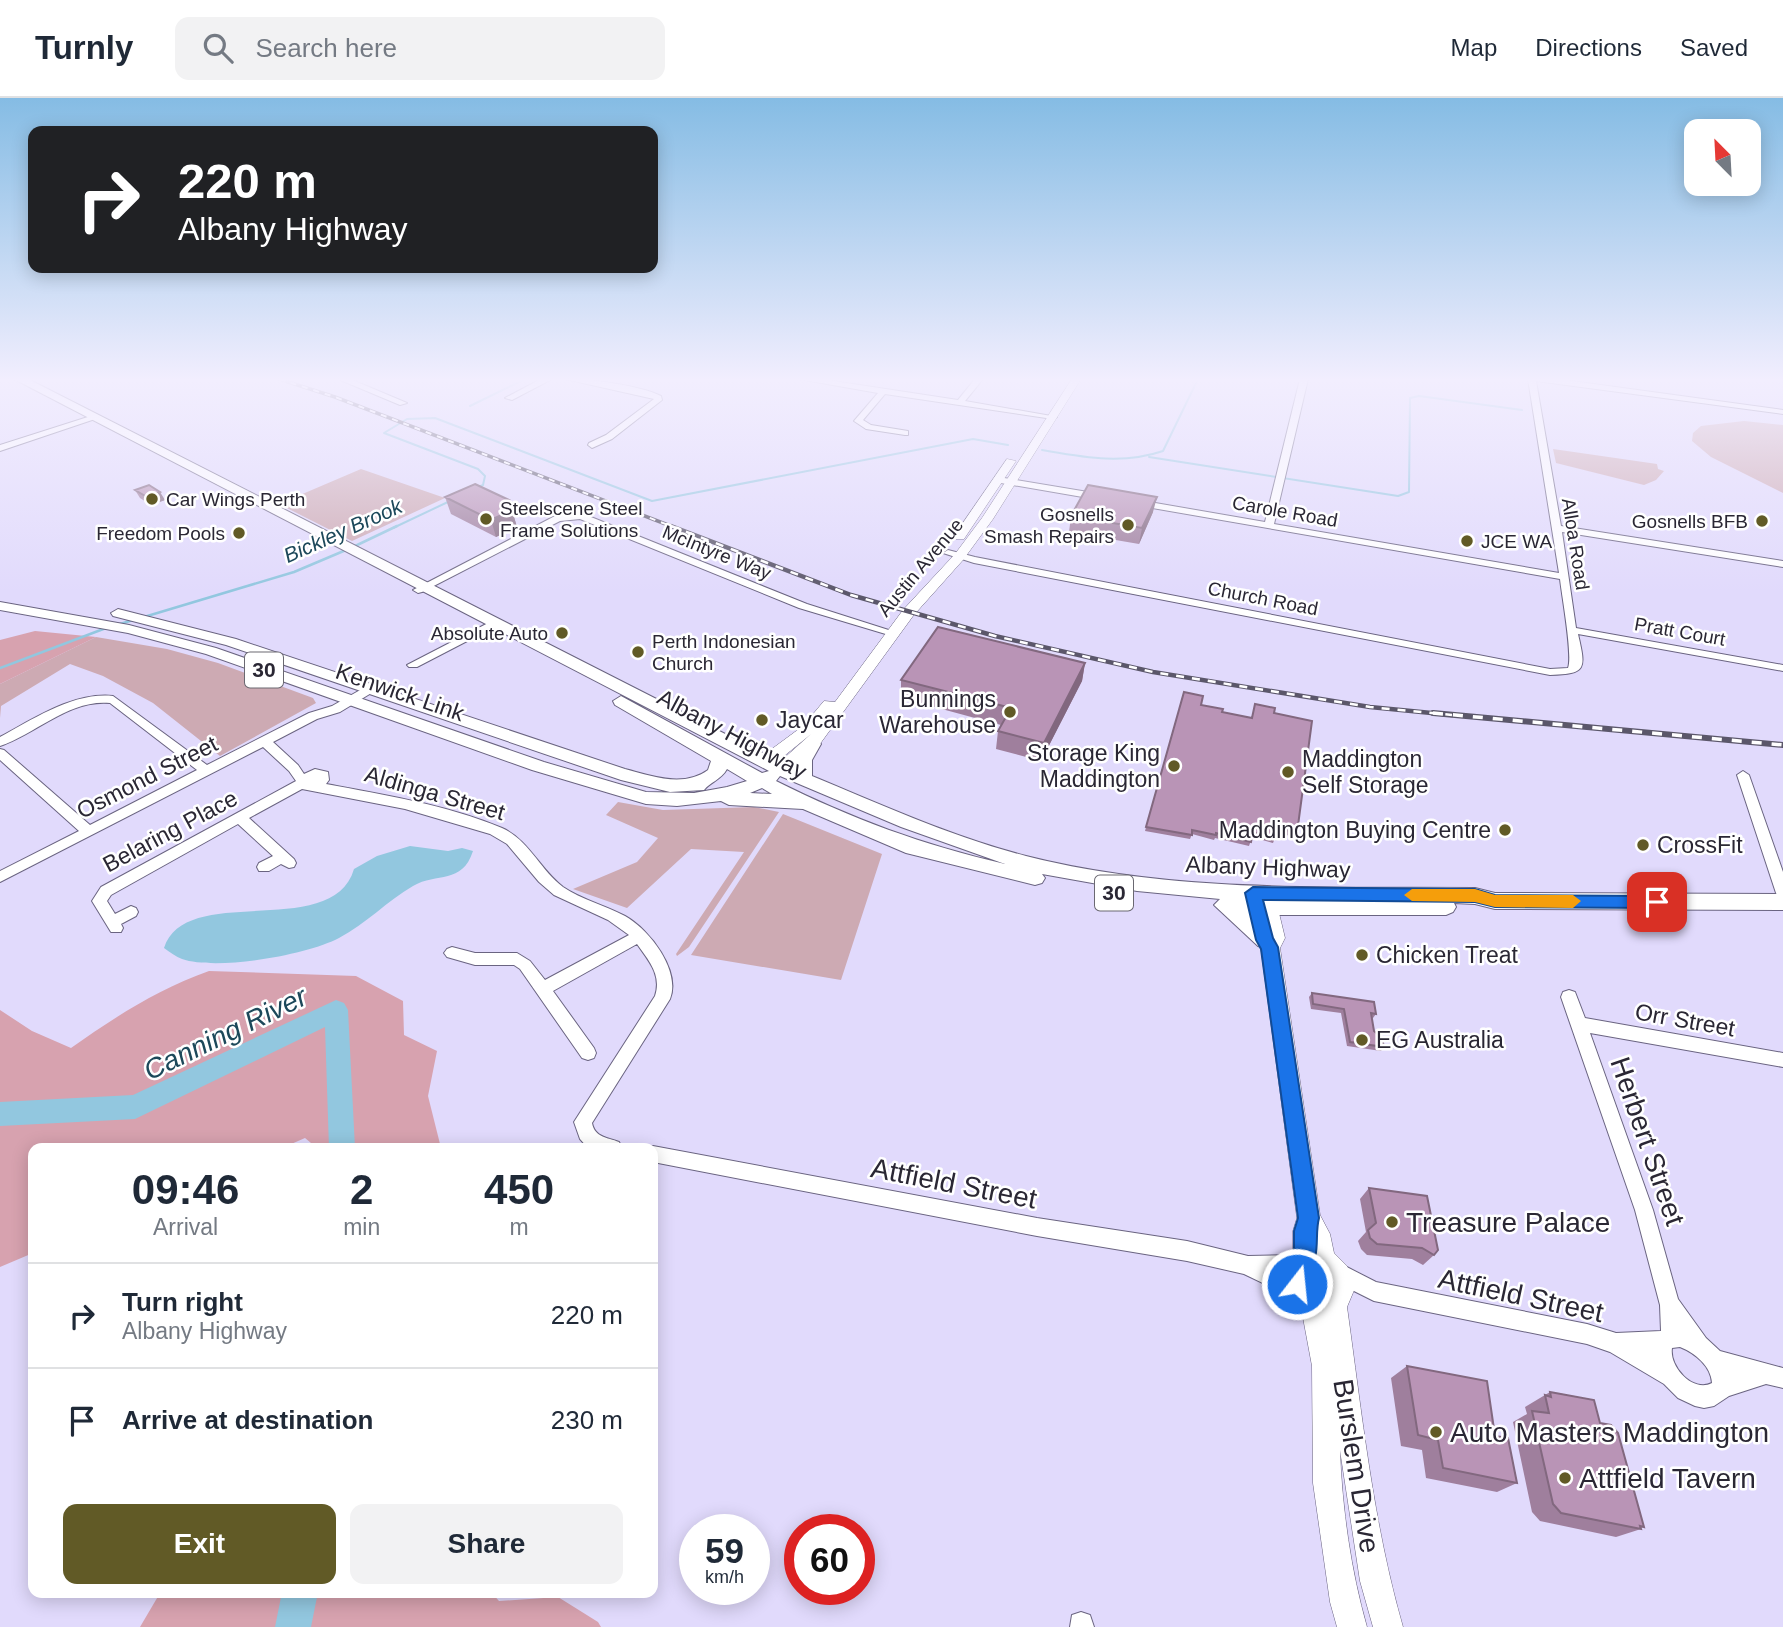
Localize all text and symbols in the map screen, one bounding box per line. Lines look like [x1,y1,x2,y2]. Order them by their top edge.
search box [175,17,665,80]
text: Turnly [35,29,133,66]
icon: search [199,29,237,67]
text: Search here [255,33,397,63]
text: Map [1451,34,1497,61]
text: Directions [1535,34,1642,61]
text: Saved [1680,34,1748,61]
north arrow [1684,119,1760,196]
map controls [1684,119,1761,196]
icon: right [63,154,154,245]
text: 220 m [178,154,317,208]
text: Albany Highway [178,211,407,247]
place label: Car Wings Perth [166,489,305,510]
marker: Car Wings Perth [144,491,160,507]
street label: Carole Road [1231,492,1339,531]
water label: Bickley Brook [280,494,407,567]
street label: Alloa Road [1558,497,1593,592]
place label: Steelscene Steel Frame Solutions [500,498,643,541]
place label: Gosnells Smash Repairs [984,504,1114,547]
marker: Steelscene Steel Frame Solutions [478,511,494,527]
place label: Gosnells BFB [1632,511,1748,532]
marker: Gosnells BFB [1754,513,1770,529]
street label: Austin Avenue [873,514,967,620]
marker: Gosnells Smash Repairs [1120,517,1136,533]
street label: McIntyre Way [659,521,775,584]
place label: Freedom Pools [96,523,225,544]
marker: Freedom Pools [231,525,247,541]
place label: JCE WA [1481,531,1552,552]
marker: JCE WA [1459,533,1475,549]
street label: Church Road [1206,578,1320,619]
street label: Pratt Court [1633,613,1728,650]
place label: Absolute Auto [431,623,548,644]
marker: Absolute Auto [554,625,570,641]
place label: Perth Indonesian Church [652,631,796,674]
marker: Perth Indonesian Church [630,644,646,660]
road number: 30 [245,652,283,688]
street label: Kenwick Link [332,658,468,726]
street label: Albany Highway [653,684,811,784]
place label: Bunnings Warehouse [879,686,996,738]
marker: Bunnings Warehouse [1002,704,1018,720]
place label: Jaycar [776,707,844,733]
marker: Jaycar [754,712,770,728]
street label: Osmond Street [72,730,222,824]
place label: Storage King Maddington [1027,740,1160,792]
place label: Maddington Self Storage [1302,746,1429,798]
marker: Storage King Maddington [1166,758,1182,774]
street label: Aldinga Street [362,761,509,826]
marker: Maddington Self Storage [1280,764,1296,780]
street label: Belaring Place [98,785,242,877]
place label: Maddington Buying Centre [1219,817,1491,843]
marker: Maddington Buying Centre [1497,822,1513,838]
place label: CrossFit [1657,832,1743,858]
marker: CrossFit [1635,837,1651,853]
street label: Albany Highway [1185,851,1351,883]
pin [1627,872,1687,932]
road number: 30 [1095,876,1133,910]
icon: arrive [1638,883,1676,921]
place label: Chicken Treat [1376,942,1519,968]
marker: Chicken Treat [1354,947,1370,963]
water label: Canning River [139,980,313,1086]
street label: Orr Street [1633,998,1738,1042]
place label: EG Australia [1376,1027,1504,1053]
marker: EG Australia [1354,1032,1370,1048]
street label: Herbert Street [1604,1053,1691,1230]
street label: Attfield Street [868,1152,1040,1215]
text: 09:46 [132,1166,239,1213]
text: 2 [350,1166,373,1213]
text: 450 [484,1166,554,1213]
place label: Treasure Palace [1406,1207,1610,1238]
text: Arrival [153,1214,218,1240]
text: min [343,1214,380,1240]
text: m [510,1214,529,1240]
marker: Treasure Palace [1384,1214,1400,1230]
position arrow [1260,1247,1334,1321]
street label: Attfield Street [1435,1263,1607,1328]
text: Turn right [122,1287,243,1317]
icon: right [63,1297,101,1335]
text: 220 m [551,1300,623,1330]
text: Albany Highway [122,1318,287,1344]
street label: Burslem Drive [1327,1377,1386,1555]
icon: arrive [63,1402,101,1440]
text: Arrive at destination [122,1405,373,1435]
text: 230 m [551,1405,623,1435]
place label: Auto Masters Maddington [1450,1417,1769,1448]
marker: Auto Masters Maddington [1428,1424,1444,1440]
place label: Attfield Tavern [1579,1463,1756,1494]
marker: Attfield Tavern [1557,1470,1573,1486]
button: Exit [63,1504,336,1584]
button: Share [350,1504,623,1584]
speed limit sign: 60 [784,1514,875,1605]
text: 59 [705,1531,744,1570]
text: km/h [705,1567,744,1587]

